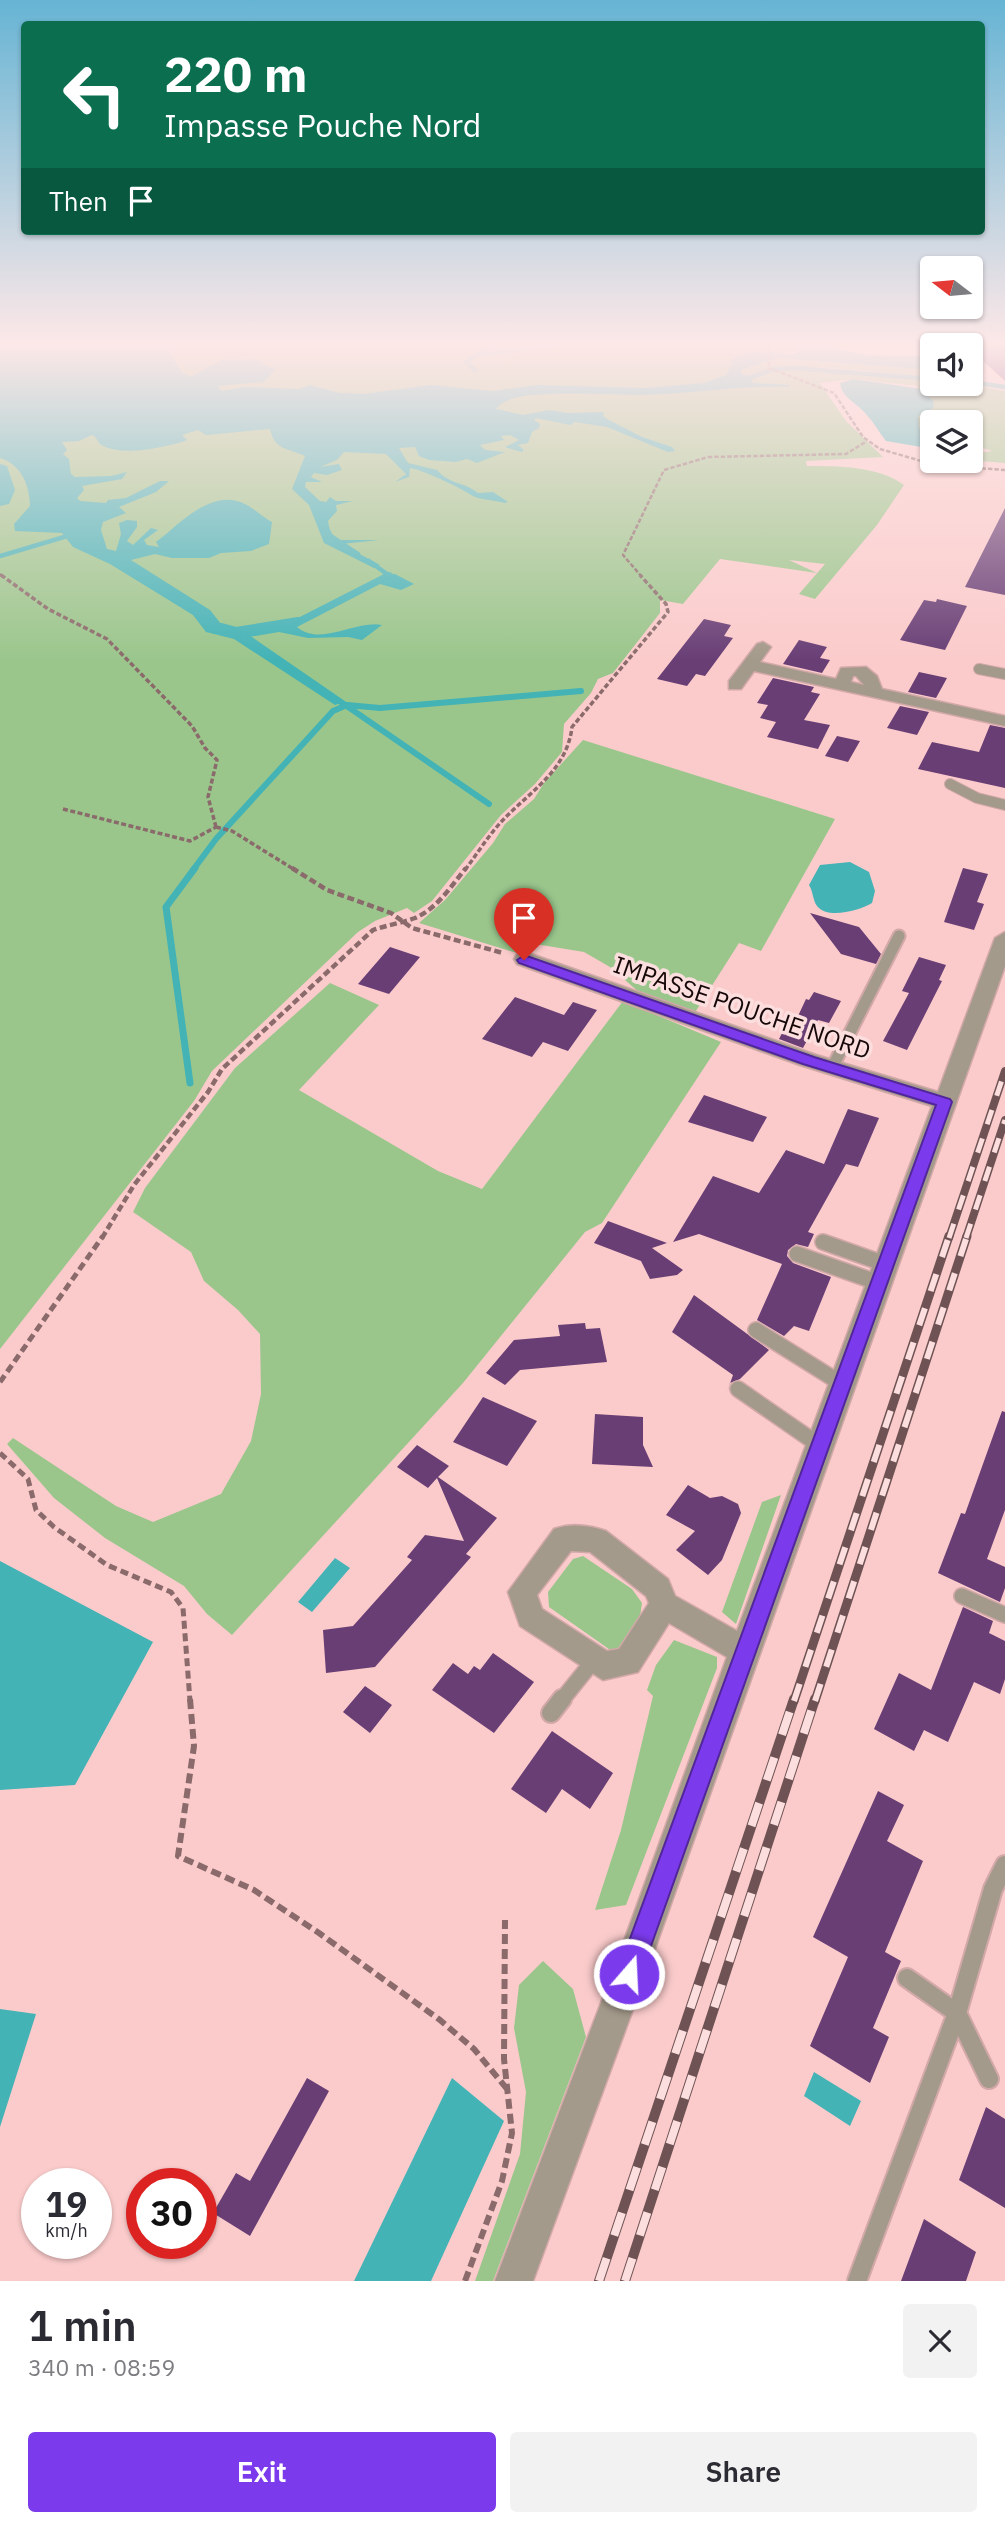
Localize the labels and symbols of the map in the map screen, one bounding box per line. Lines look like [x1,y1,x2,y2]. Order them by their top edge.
north arrow [920,256,984,318]
pin [494,888,554,960]
street label: IMPASSE POUCHE NORD [609,948,875,1066]
position arrow [592,1937,666,2011]
speed limit sign: 30 [126,2168,217,2259]

